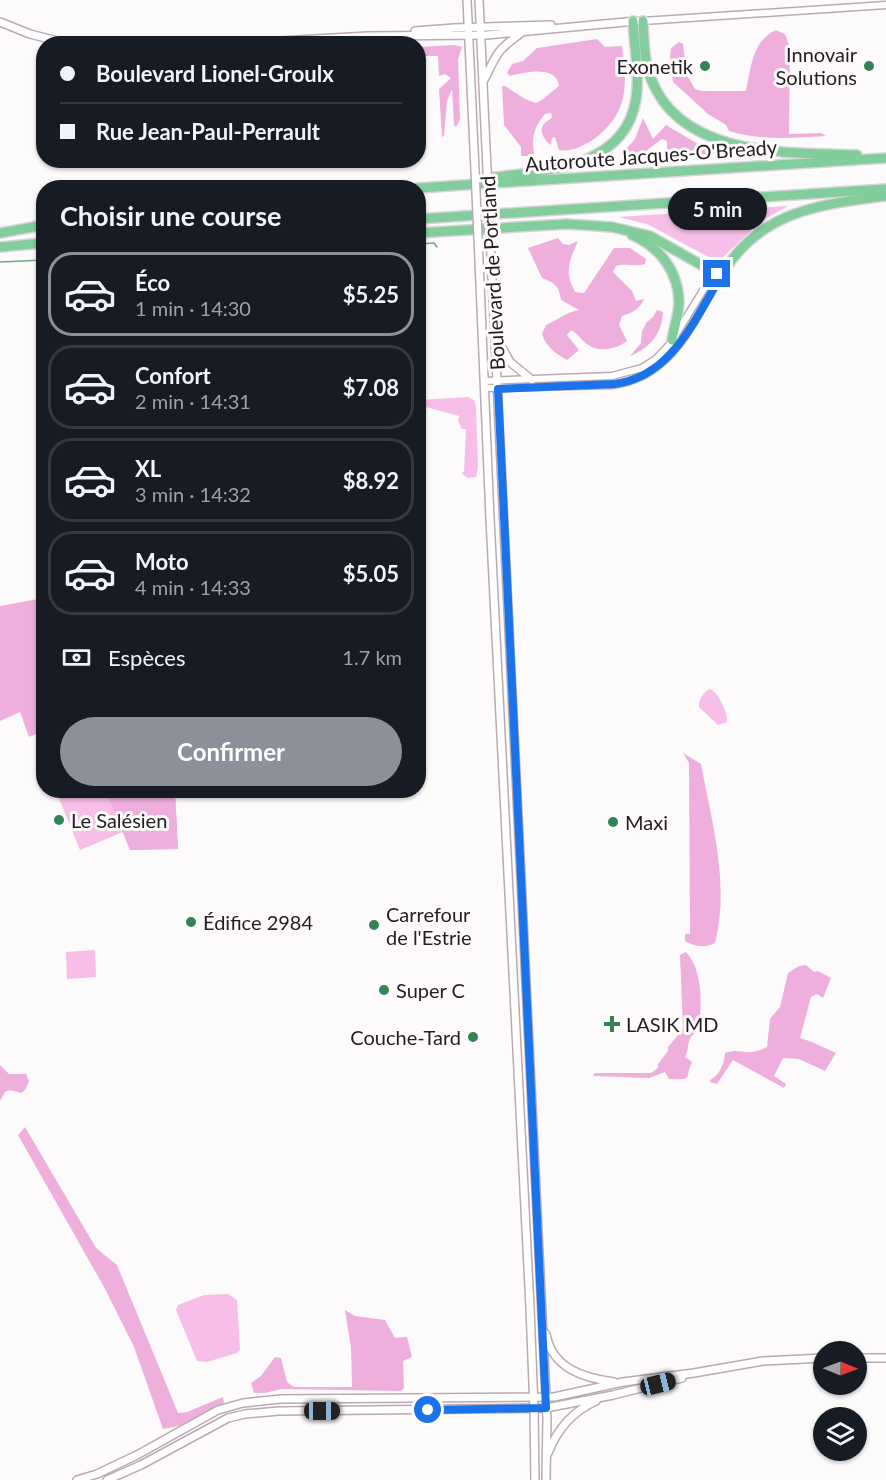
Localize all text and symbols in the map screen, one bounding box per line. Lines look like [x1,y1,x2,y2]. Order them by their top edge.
place label: Innovair Solutions [776,42,858,89]
place label: Exonetik [616,54,694,78]
marker: Exonetik [698,59,712,73]
marker: Innovair Solutions [862,59,876,73]
text: Boulevard Lionel-Groulx [96,60,334,87]
text: Rue Jean-Paul-Perrault [96,118,320,145]
street label: Autoroute Jacques-O'Bready [524,134,778,176]
street label: Boulevard de Portland [475,175,509,371]
callout: 5 min [668,187,766,229]
text: 5 min [693,197,742,221]
text: Choisir une course [60,199,282,232]
route end [703,260,730,287]
icon: car [63,267,117,321]
text: Éco [135,269,170,296]
text: $5.25 [343,281,399,308]
text: 1 min · 14:30 [135,296,251,320]
icon: car [63,360,117,414]
text: Confort [135,362,211,389]
text: $7.08 [343,374,399,401]
text: 2 min · 14:31 [135,389,251,413]
icon: car [63,453,117,507]
text: XL [135,455,161,482]
text: $8.92 [343,467,399,494]
text: 3 min · 14:32 [135,482,251,506]
icon: car [63,546,117,600]
text: Moto [135,548,189,575]
text: $5.05 [343,560,399,587]
text: 4 min · 14:33 [135,575,251,599]
icon: cash [60,641,93,674]
text: Espèces [108,644,185,671]
text: 1.7 km [342,645,402,669]
button: Confirmer [60,717,402,786]
place label: Le Salésien [71,808,167,832]
place label: Maxi [625,810,668,834]
marker: Le Salésien [52,813,66,827]
marker: Maxi [606,815,620,829]
place label: Carrefour de l'Estrie [386,902,472,949]
place label: Édifice 2984 [203,910,313,934]
marker: Édifice 2984 [184,915,198,929]
marker: Carrefour de l'Estrie [367,918,381,932]
place label: Super C [396,978,465,1002]
marker: Super C [377,983,391,997]
place label: LASIK MD [626,1012,718,1036]
marker: LASIK MD [603,1015,621,1033]
place label: Couche-Tard [350,1025,461,1049]
marker: Couche-Tard [466,1030,480,1044]
north arrow [813,1341,867,1395]
map controls [813,1341,867,1461]
car [638,1371,678,1397]
route start [414,1396,441,1423]
car [304,1402,340,1420]
button: layers [813,1407,867,1461]

